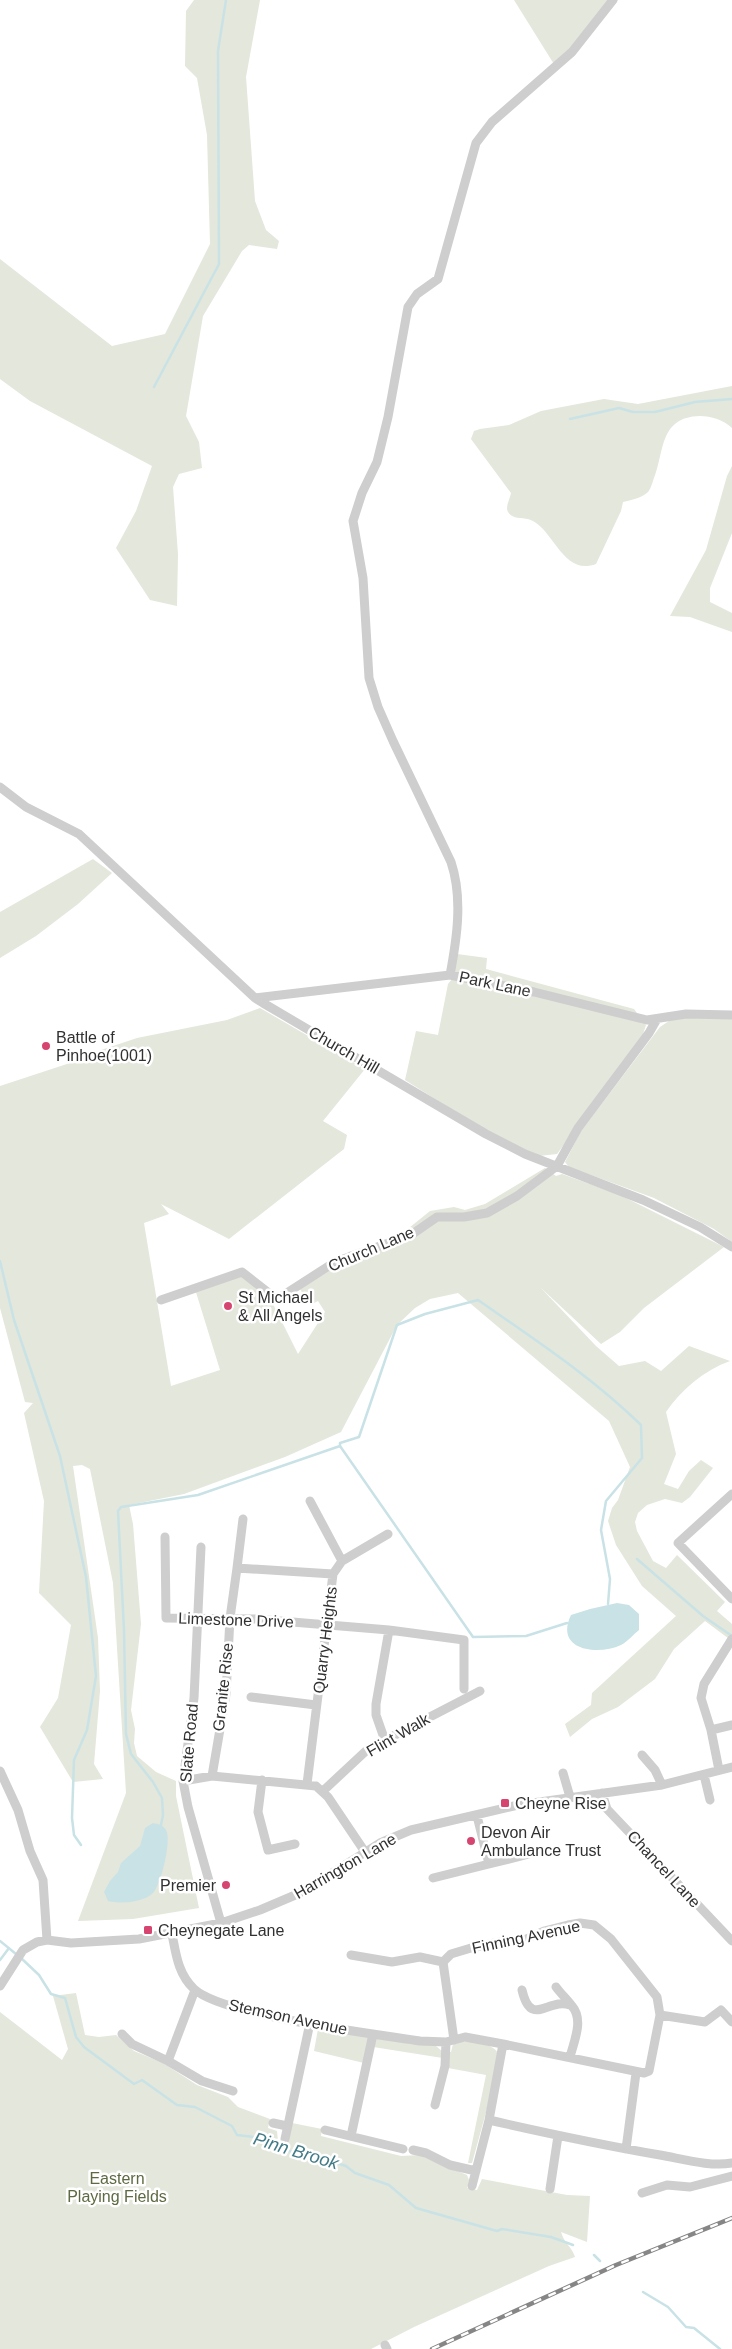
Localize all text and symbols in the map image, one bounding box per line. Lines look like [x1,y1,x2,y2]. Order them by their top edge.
street label: Park Lane [458,968,533,1000]
street label: Church Hill [306,1023,382,1077]
place label: Battle of Pinhoe(1001) [56,1029,152,1064]
marker: Battle of Pinhoe(1001) [40,1040,52,1052]
street label: Church Lane [326,1223,417,1275]
place label: St Michael & All Angels [238,1289,323,1324]
marker: St Michael & All Angels [222,1300,234,1312]
street label: Quarry Heights [310,1586,340,1694]
street label: Limestone Drive [178,1609,294,1631]
street label: Granite Rise [210,1642,236,1732]
street label: Slate Road [177,1703,201,1783]
street label: Flint Walk [364,1710,433,1760]
place label: Cheyne Rise [515,1795,607,1812]
marker: Cheyne Rise [499,1797,511,1809]
place label: Devon Air Ambulance Trust [481,1824,602,1859]
street label: Chancel Lane [624,1827,704,1911]
street label: Harrington Lane [291,1830,399,1902]
marker: Devon Air Ambulance Trust [465,1835,477,1847]
place label: Premier [160,1877,217,1894]
marker: Premier [220,1879,232,1891]
street label: Finning Avenue [470,1917,582,1957]
place label: Cheynegate Lane [158,1922,284,1939]
marker: Cheynegate Lane [142,1924,154,1936]
street label: Stemson Avenue [227,1996,349,2038]
water label: Pinn Brook [251,2129,342,2174]
park label: Eastern Playing Fields [67,2170,167,2205]

